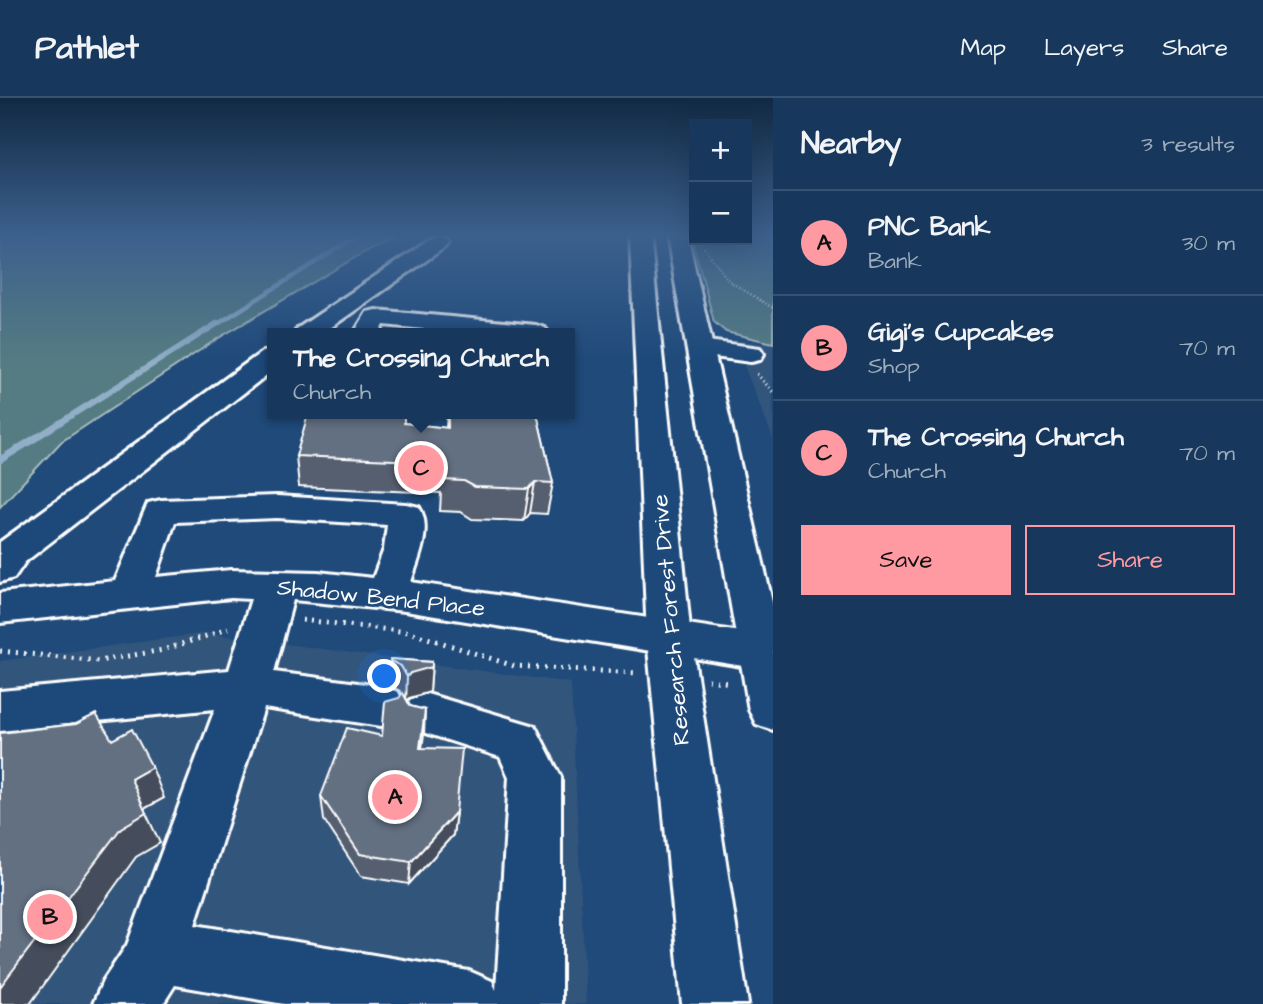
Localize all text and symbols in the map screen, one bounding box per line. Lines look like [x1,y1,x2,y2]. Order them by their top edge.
text: Pathlet [35,25,139,71]
text: Map [961,31,1006,65]
text: Layers [1044,31,1124,65]
text: Share [1162,31,1228,65]
map controls [689,119,752,245]
button: + [689,119,752,182]
text: Nearby [801,123,901,165]
text: 3 results [1141,128,1235,160]
button: − [689,182,752,245]
text: PNC Bank [868,209,990,245]
text: A [817,227,831,259]
text: 30 m [1182,227,1235,259]
text: Bank [868,245,922,277]
text: Gigi's Cupcakes [868,314,1054,350]
popup [267,328,575,419]
text: B [816,332,832,364]
text: 70 m [1179,332,1235,364]
text: The Crossing Church [293,340,549,376]
text: Shop [868,350,920,382]
text: Church [293,376,371,408]
text: The Crossing Church [868,419,1124,455]
text: C [816,437,832,469]
text: 70 m [1179,437,1235,469]
pin: C [398,442,444,494]
text: Church [868,455,946,487]
street label: Research Forest Drive [644,493,698,747]
button: Save [801,525,1011,595]
button: Share [1025,525,1235,595]
street label: Shadow Bend Place [276,571,486,625]
your location [367,659,401,693]
pin: A [372,771,418,823]
pin: B [27,891,73,943]

